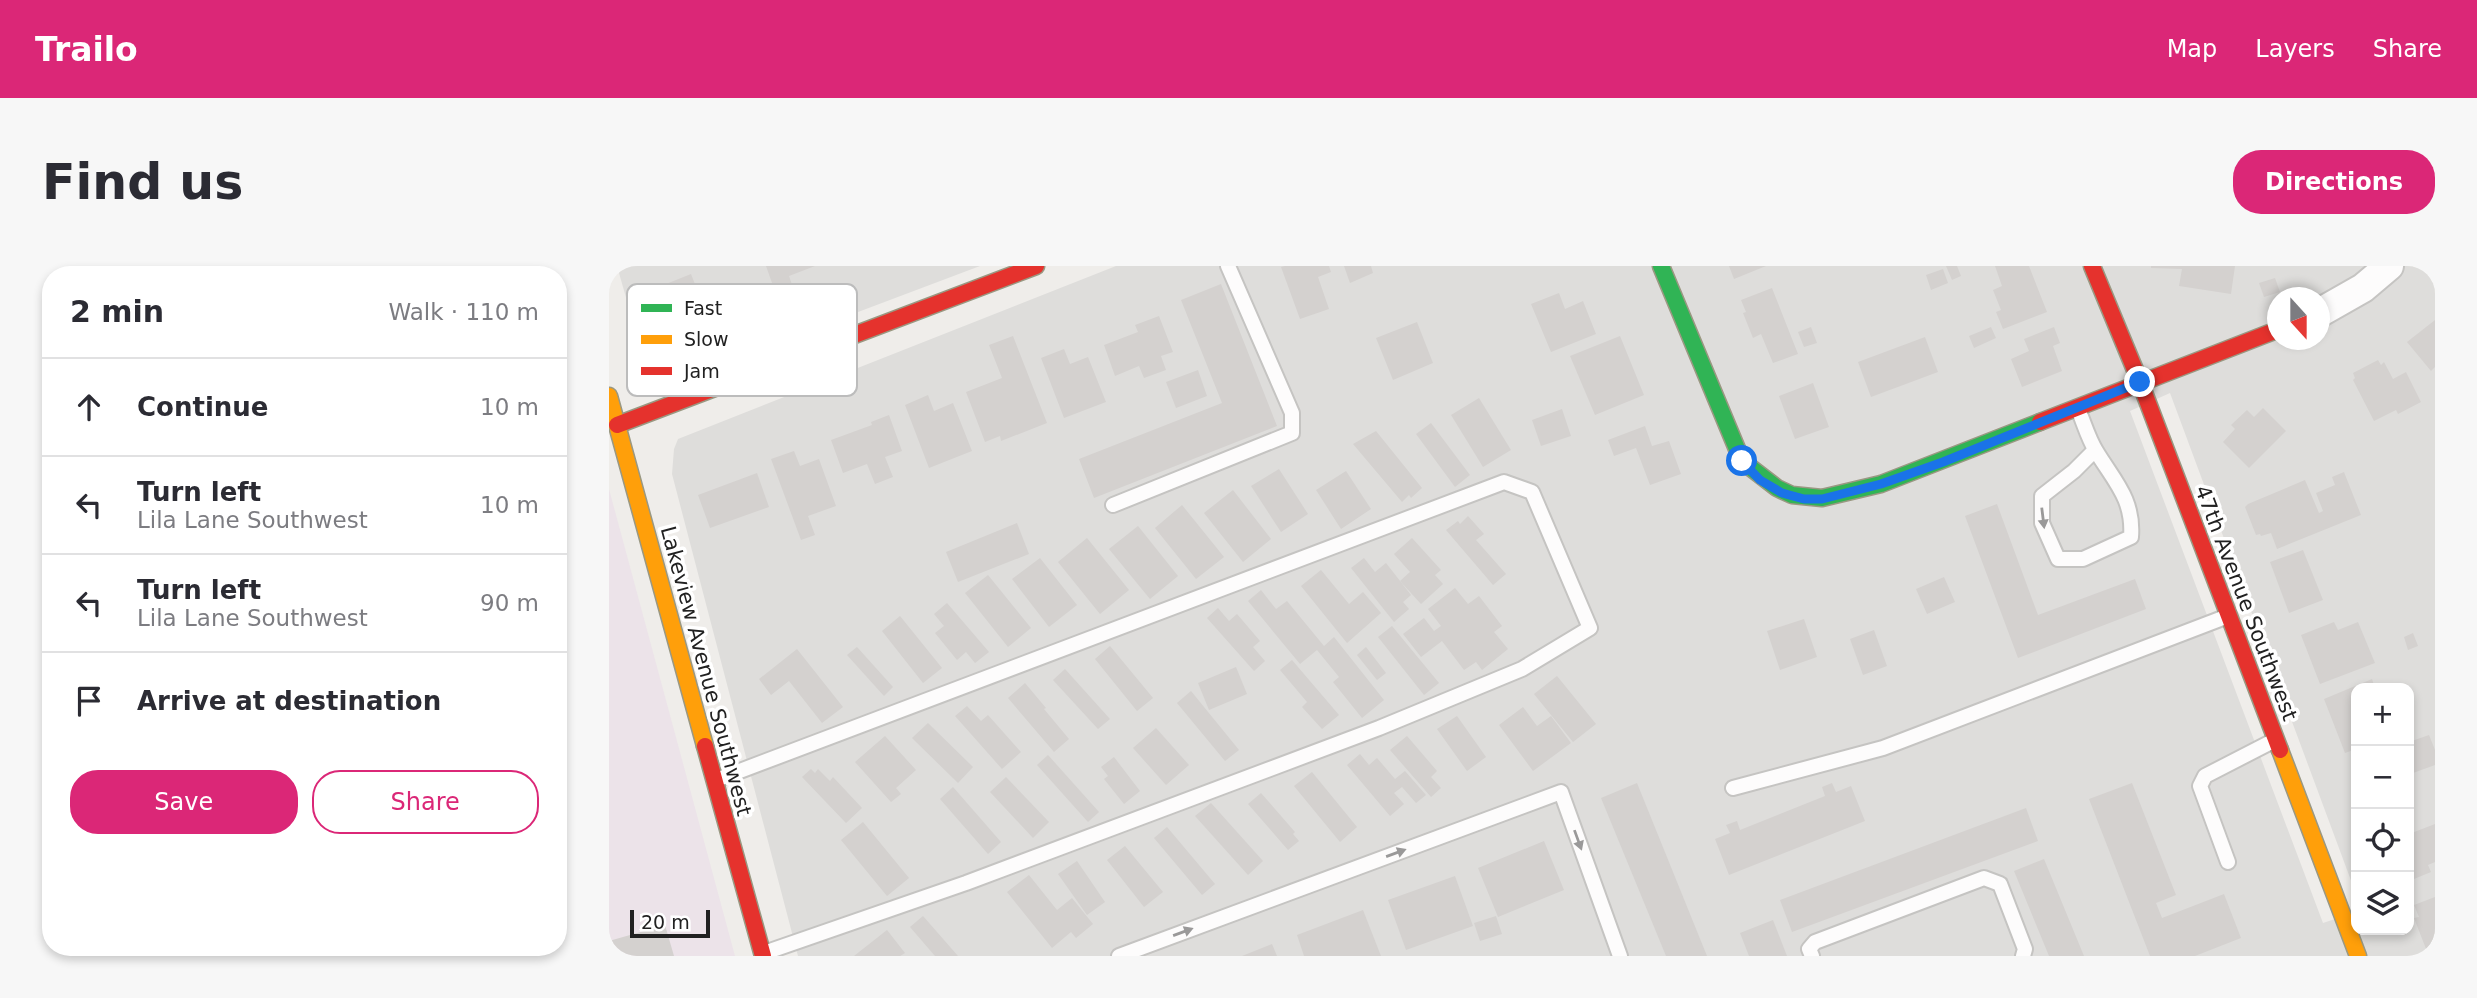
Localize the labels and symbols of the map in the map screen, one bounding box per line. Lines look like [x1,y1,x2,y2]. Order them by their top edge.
legend [627,284,857,396]
north arrow [2267,287,2330,350]
text: Fast [684,297,722,319]
text: Slow [684,328,729,350]
text: Jam [683,360,720,382]
route end [2124,366,2155,397]
route start [1726,445,1757,476]
street label: 47th Avenue Southwest [2190,482,2302,724]
one-way arrow [2038,507,2049,529]
street label: Lakeview Avenue Southwest [656,524,756,818]
one-way arrow [1573,830,1584,851]
one-way arrow [1386,847,1407,858]
scale bar [630,907,711,939]
one-way arrow [1173,926,1194,937]

